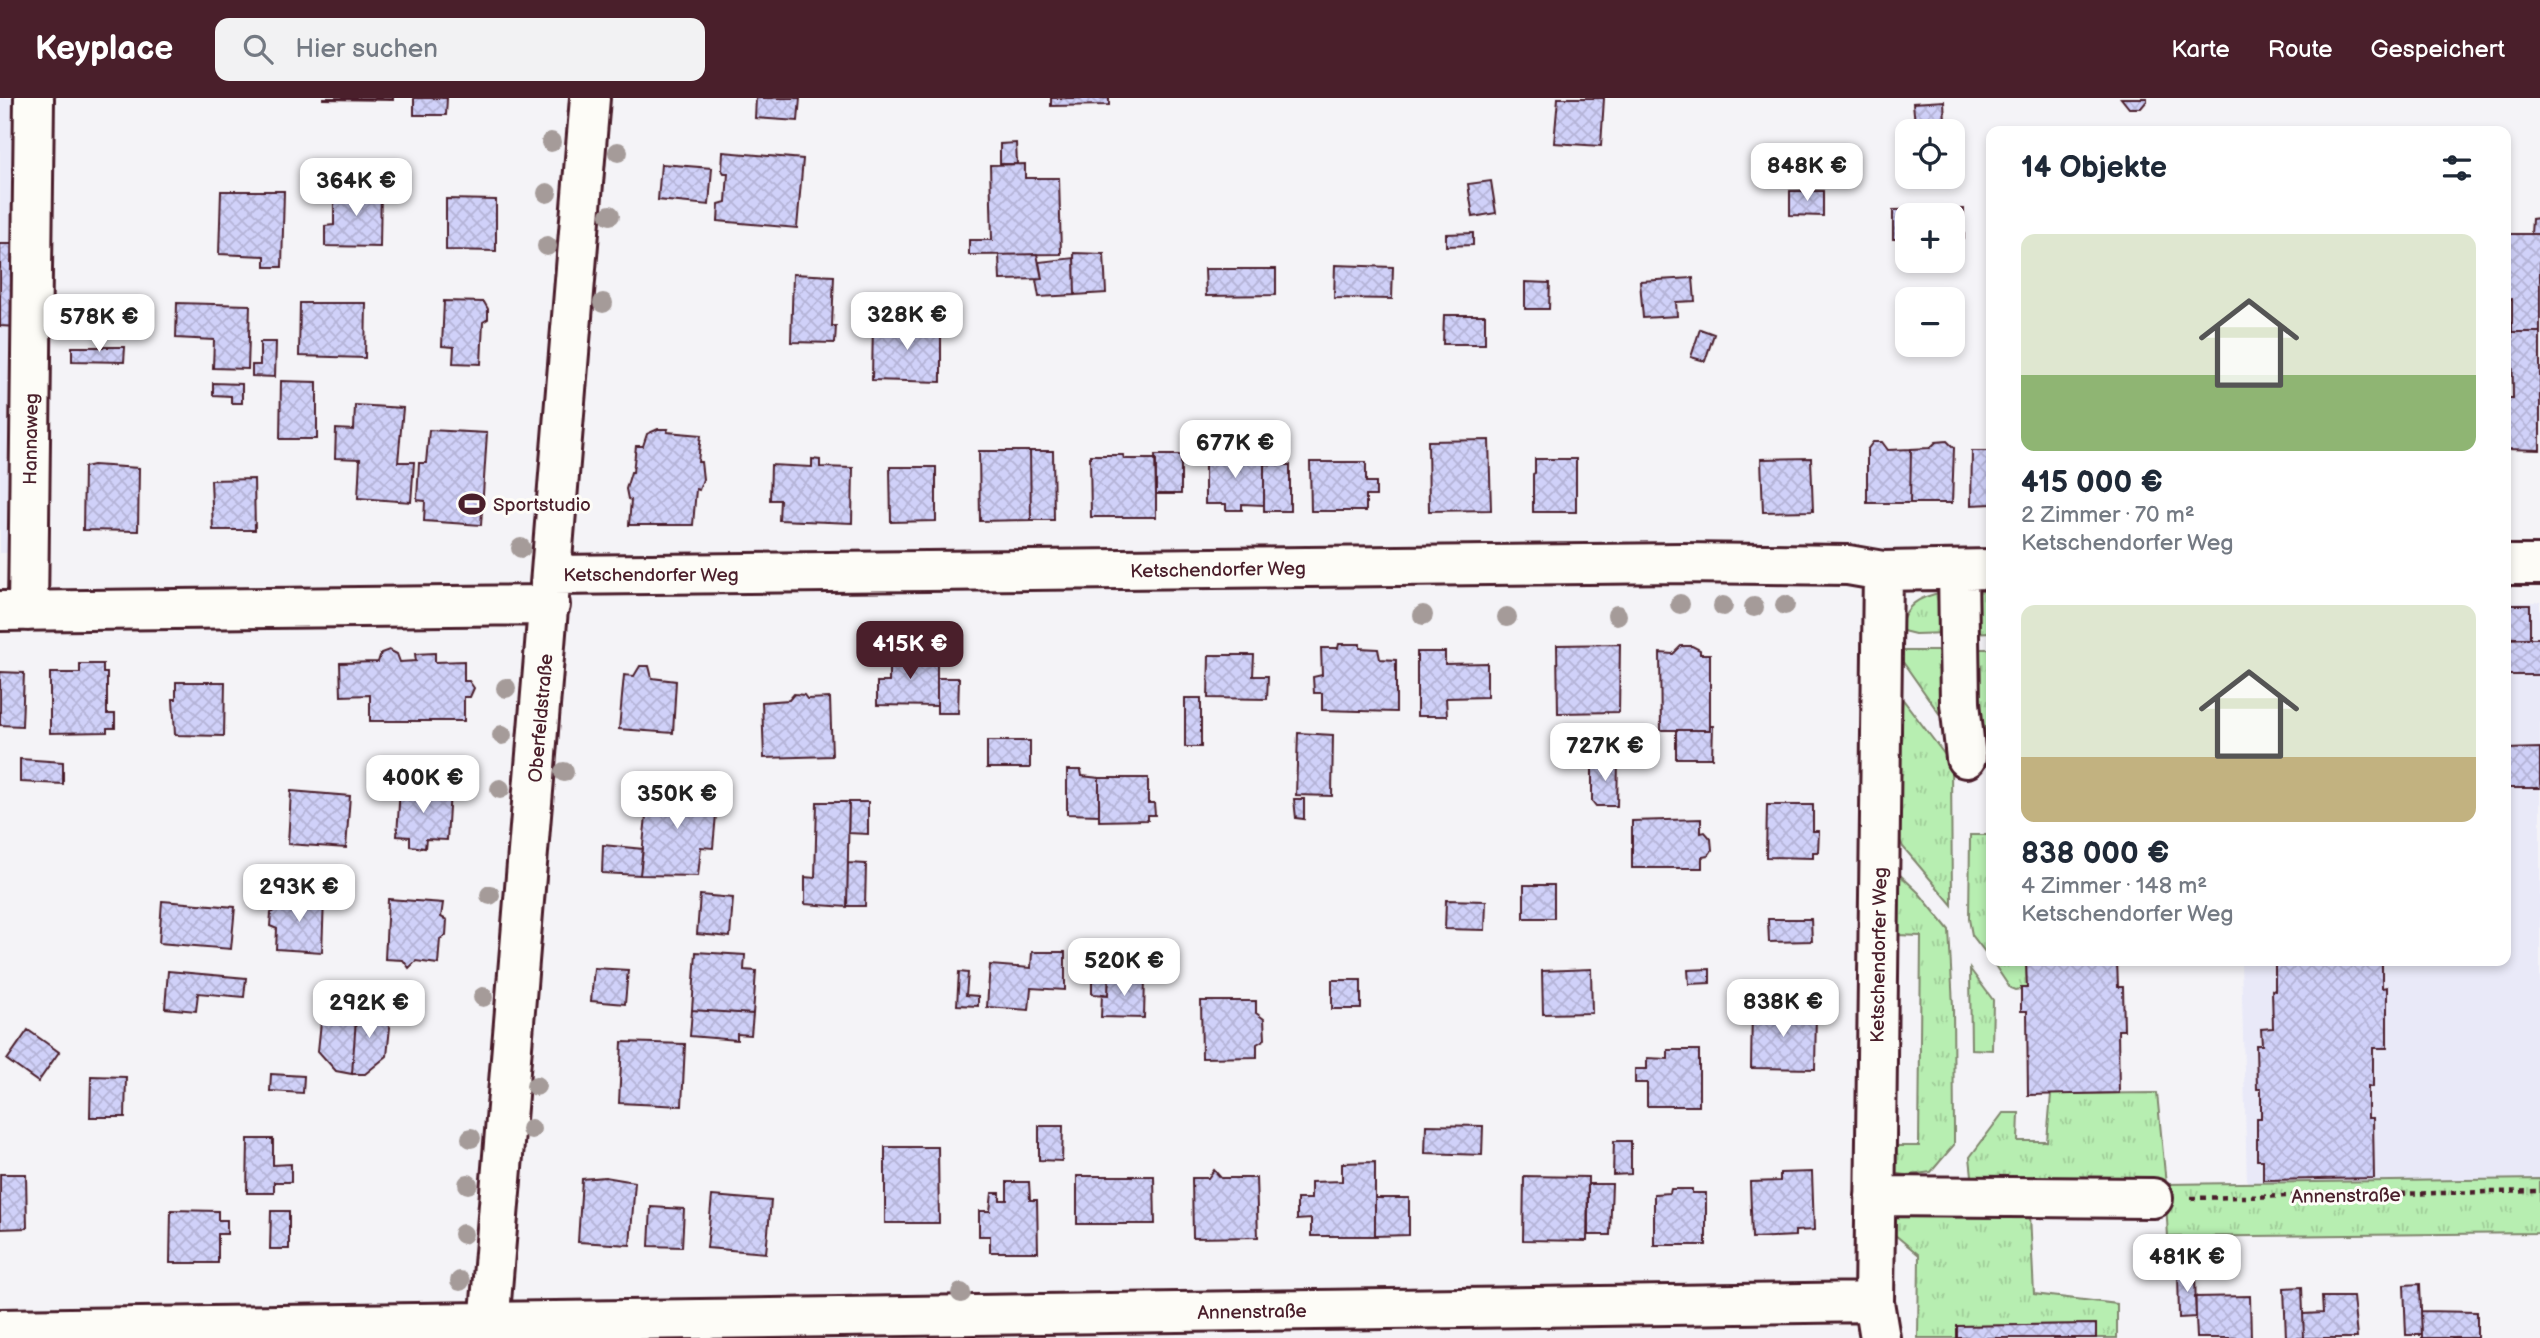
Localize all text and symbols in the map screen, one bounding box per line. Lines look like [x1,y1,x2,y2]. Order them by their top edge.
search box [215,18,705,81]
text: Keyplace [35,29,173,69]
icon: search [239,30,277,68]
text: Hier suchen [295,34,438,65]
text: Karte [2171,35,2230,64]
text: Route [2268,35,2333,64]
text: Gespeichert [2371,35,2505,64]
map controls [1895,119,1965,357]
button: locate [1895,119,1965,189]
pin: 848K € [1750,144,1864,203]
icon: filters [2438,149,2476,187]
text: 14 Objekte [2021,150,2167,186]
text: 848K € [1767,152,1847,180]
pin: 364K € [299,158,413,218]
text: 364K € [316,167,396,195]
button: + [1895,203,1965,273]
icon: home [2186,280,2312,406]
button: − [1895,287,1965,357]
pin: 328K € [850,292,964,352]
pin: 578K € [42,294,156,354]
text: 328K € [867,301,947,329]
text: 578K € [60,303,138,331]
street label: Hannaweg [19,393,44,485]
pin: 677K € [1178,420,1292,480]
text: 677K € [1196,429,1274,457]
text: 415 000 € [2021,465,2163,501]
sports icon: Sportstudio [457,489,487,519]
place label: Sportstudio [493,494,591,517]
text: 2 Zimmer · 70 m² [2021,501,2195,529]
text: Ketschendorfer Weg [2021,529,2234,557]
street label: Ketschendorfer Weg [1130,557,1306,584]
street label: Ketschendorfer Weg [563,564,739,587]
pin: 415K € [853,622,967,681]
text: 415K € [872,630,948,658]
icon: home [2186,651,2312,777]
street label: Oberfeldstraße [524,653,559,783]
pin: 727K € [1548,724,1662,783]
text: 727K € [1566,732,1644,760]
pin: 400K € [366,756,480,815]
text: 400K € [382,764,464,792]
pin: 350K € [620,772,734,831]
text: 350K € [637,780,717,808]
text: 838 000 € [2021,836,2169,872]
pin: 293K € [242,864,356,924]
street label: Ketschendorfer Weg [1866,867,1893,1043]
text: 4 Zimmer · 148 m² [2021,872,2207,900]
text: 293K € [259,873,339,901]
text: Ketschendorfer Weg [2021,900,2234,928]
pin: 520K € [1067,939,1181,998]
text: 520K € [1084,947,1164,975]
pin: 838K € [1726,979,1840,1039]
pin: 292K € [312,981,426,1040]
text: 838K € [1743,988,1823,1016]
text: 292K € [329,989,409,1017]
street label: Annenstraße [2291,1184,2401,1209]
pin: 481K € [2130,1234,2244,1294]
text: 481K € [2149,1243,2225,1271]
street label: Annenstraße [1197,1300,1307,1325]

